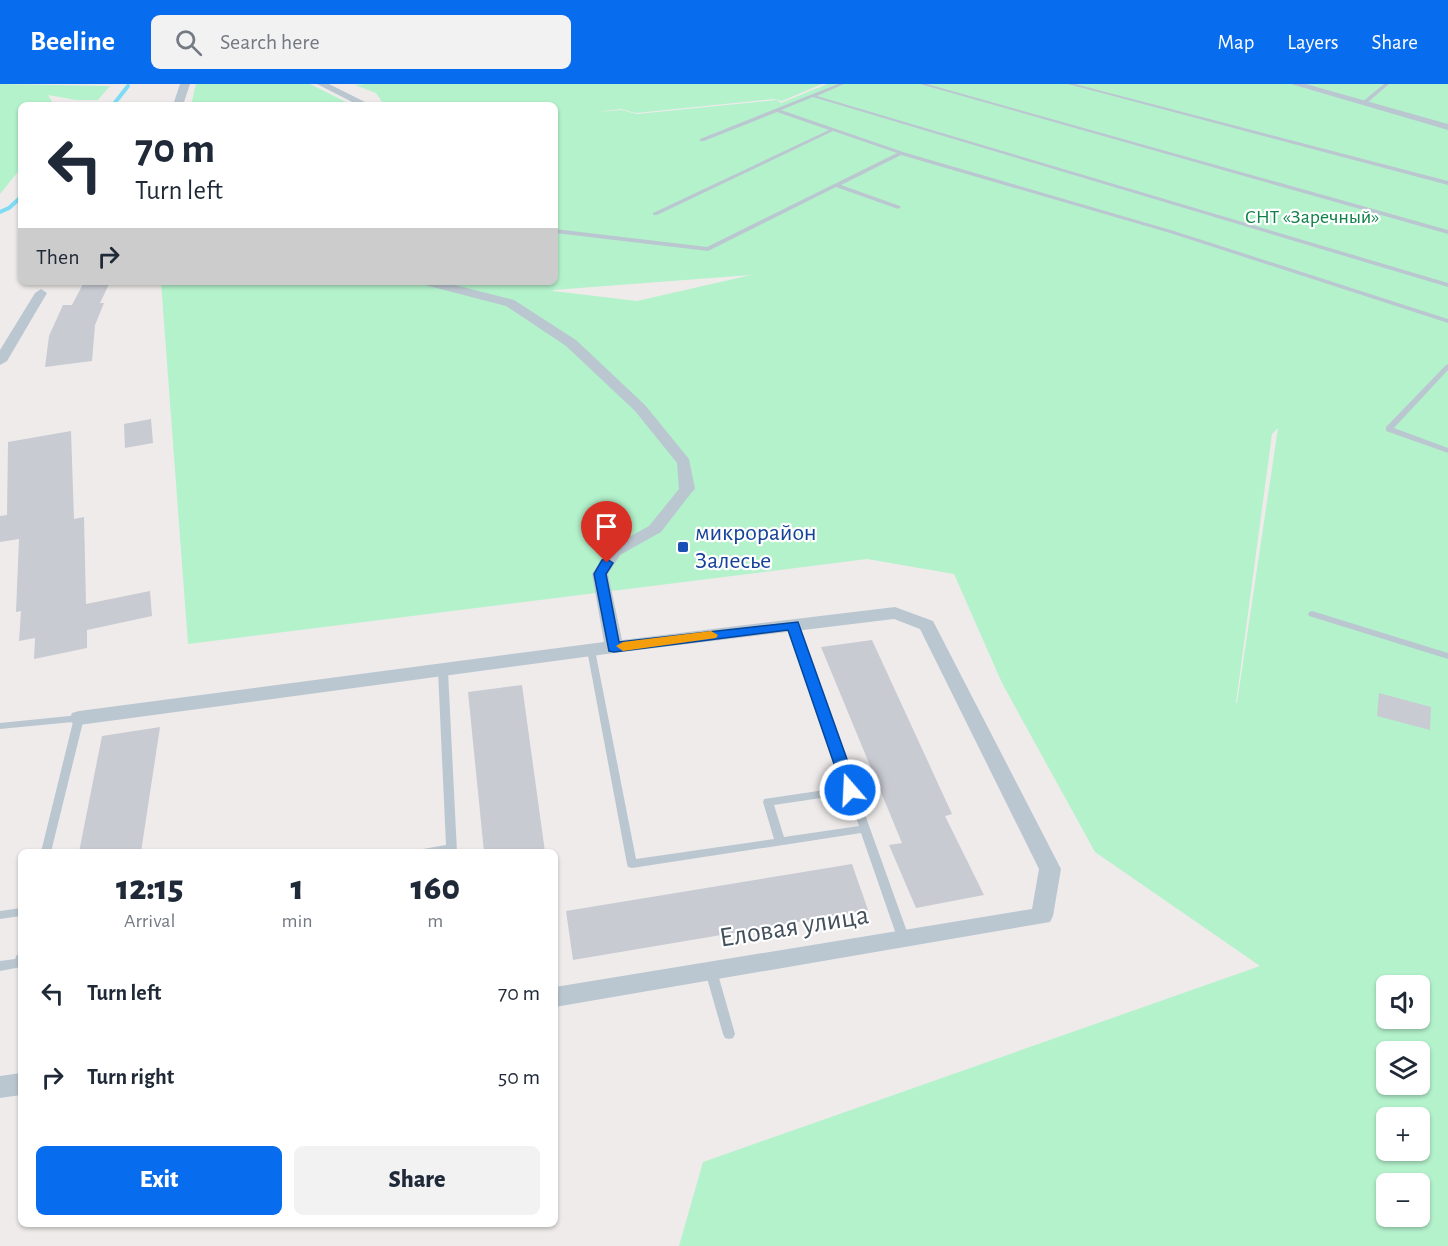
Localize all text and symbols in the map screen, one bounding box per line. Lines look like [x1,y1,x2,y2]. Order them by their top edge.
search box [151,15,571,69]
icon: search [172,26,205,59]
text: Beeline [30,28,115,56]
text: Search here [220,31,320,53]
text: Map [1218,32,1254,53]
text: Layers [1287,32,1338,53]
text: Share [1371,32,1418,53]
icon: left [36,126,114,204]
text: 70 m [135,128,215,170]
text: Turn left [135,177,223,204]
park label: СНТ «Заречный» [1245,207,1379,227]
icon: right [92,240,125,273]
text: Then [36,246,80,268]
pin [581,501,632,563]
icon: arrive [590,510,623,543]
place label: микрорайон Залесье [695,521,817,573]
marker: микрорайон Залесье [676,540,690,554]
position arrow [818,758,882,822]
text: 12:15 [116,870,184,906]
text: 1 [290,870,304,906]
text: 160 [411,870,460,906]
street label: Еловая улица [717,901,871,953]
text: Arrival [124,911,175,931]
text: min [282,911,313,931]
text: m [427,911,443,931]
map controls [1376,975,1430,1227]
button: sound [1376,975,1430,1029]
icon: left [36,977,69,1010]
text: Turn left [87,982,161,1004]
text: 70 m [498,982,540,1004]
button: layers [1376,1041,1430,1095]
icon: right [36,1061,69,1094]
text: Turn right [87,1066,174,1088]
text: 50 m [498,1066,540,1088]
button: + [1376,1107,1430,1161]
button: Exit [36,1146,282,1215]
button: Share [294,1146,540,1215]
button: − [1376,1173,1430,1227]

